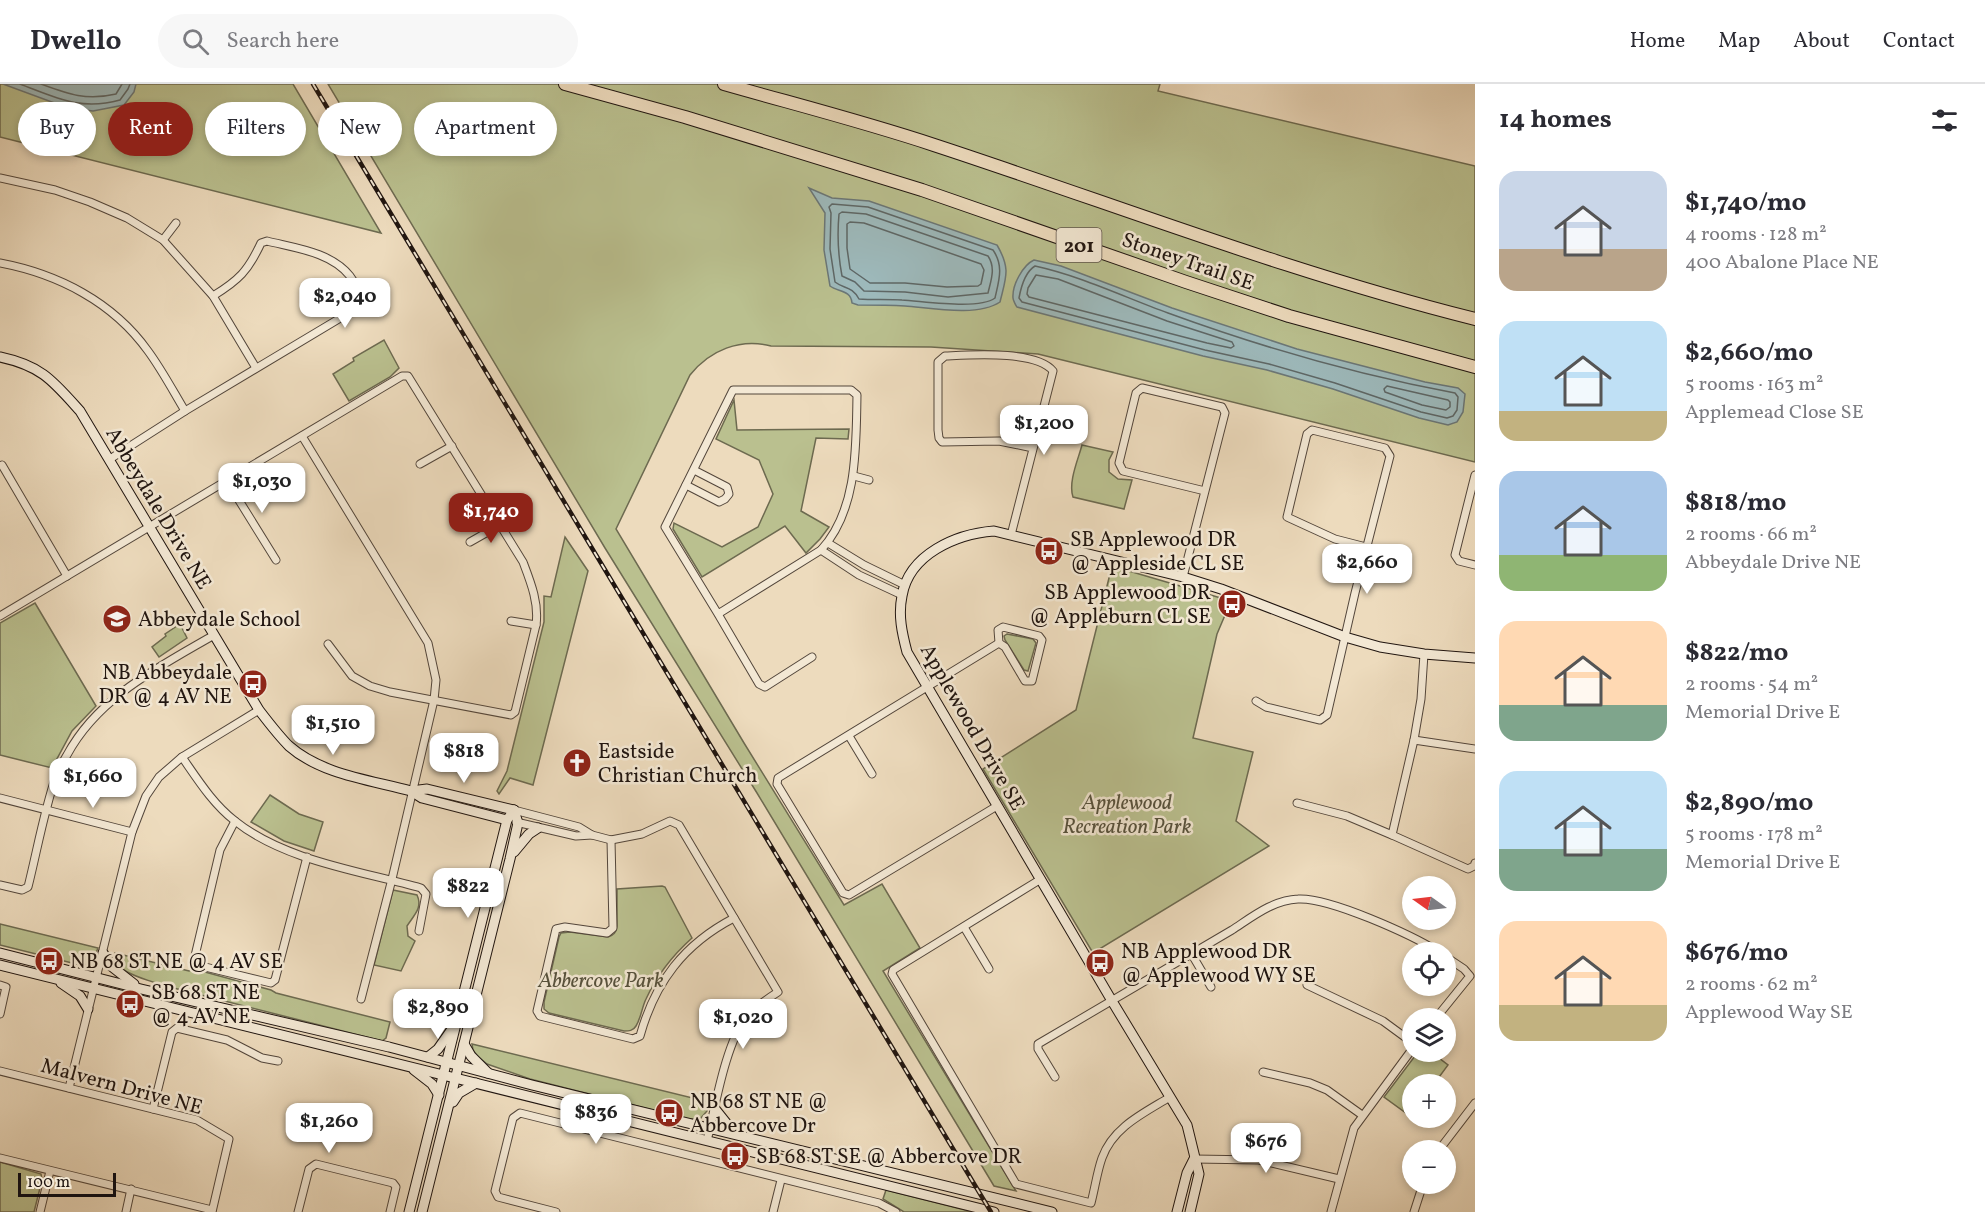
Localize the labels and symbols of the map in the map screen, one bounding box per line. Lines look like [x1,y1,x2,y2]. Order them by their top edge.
street label: Stoney Trail SE [1117,226,1258,299]
road number: 201 [1056,228,1102,262]
pin: $2,040 [296,278,394,329]
pin: $1,200 [995,405,1093,456]
street label: Abbeydale Drive NE [98,422,218,595]
pin: $1,030 [213,463,311,514]
pin: $1,740 [442,493,540,544]
place label: SB Applewood DR @ Appleside CL SE [1070,526,1244,579]
bus stop icon: SB Applewood DR @ Appleside CL SE [1033,535,1065,567]
pin: $2,660 [1318,544,1416,595]
place label: SB Applewood DR @ Appleburn CL SE [1029,579,1211,632]
bus stop icon: SB Applewood DR @ Appleburn CL SE [1216,588,1248,620]
school or university icon: Abbeydale School [101,603,133,635]
place label: Abbeydale School [138,606,301,635]
street label: Applewood Drive SE [912,639,1031,816]
place label: NB Abbeydale DR @ 4 AV NE [98,659,232,712]
bus stop icon: NB Abbeydale DR @ 4 AV NE [237,668,269,700]
pin: $1,510 [284,705,382,756]
pin: $818 [428,733,500,784]
place label: Eastside Christian Church [598,738,757,791]
church icon: Eastside Christian Church [561,747,593,779]
pin: $1,660 [44,758,142,809]
park label: Applewood Recreation Park [1063,789,1192,842]
pin: $822 [432,868,504,919]
north arrow [1402,876,1456,930]
place label: NB Applewood DR @ Applewood WY SE [1121,938,1316,991]
bus stop icon: NB 68 ST NE @ 4 AV SE [33,945,65,977]
bus stop icon: NB Applewood DR @ Applewood WY SE [1084,947,1116,979]
place label: NB 68 ST NE @ 4 AV SE [70,948,283,977]
park label: Abbercove Park [537,967,664,996]
place label: SB 68 ST NE @ 4 AV NE [151,979,260,1032]
bus stop icon: SB 68 ST NE @ 4 AV NE [114,988,146,1020]
pin: $2,890 [389,989,487,1040]
pin: $1,020 [694,999,792,1050]
street label: Malvern Drive NE [38,1052,206,1123]
place label: NB 68 ST NE @ Abbercove Dr [690,1088,828,1141]
pin: $836 [560,1094,632,1145]
bus stop icon: NB 68 ST NE @ Abbercove Dr [653,1097,685,1129]
pin: $1,260 [280,1103,378,1154]
pin: $676 [1230,1123,1302,1174]
bus stop icon: SB 68 ST SE @ Abbercove DR [719,1140,751,1172]
place label: SB 68 ST SE @ Abbercove DR [756,1143,1022,1172]
scale bar [18,1170,116,1198]

